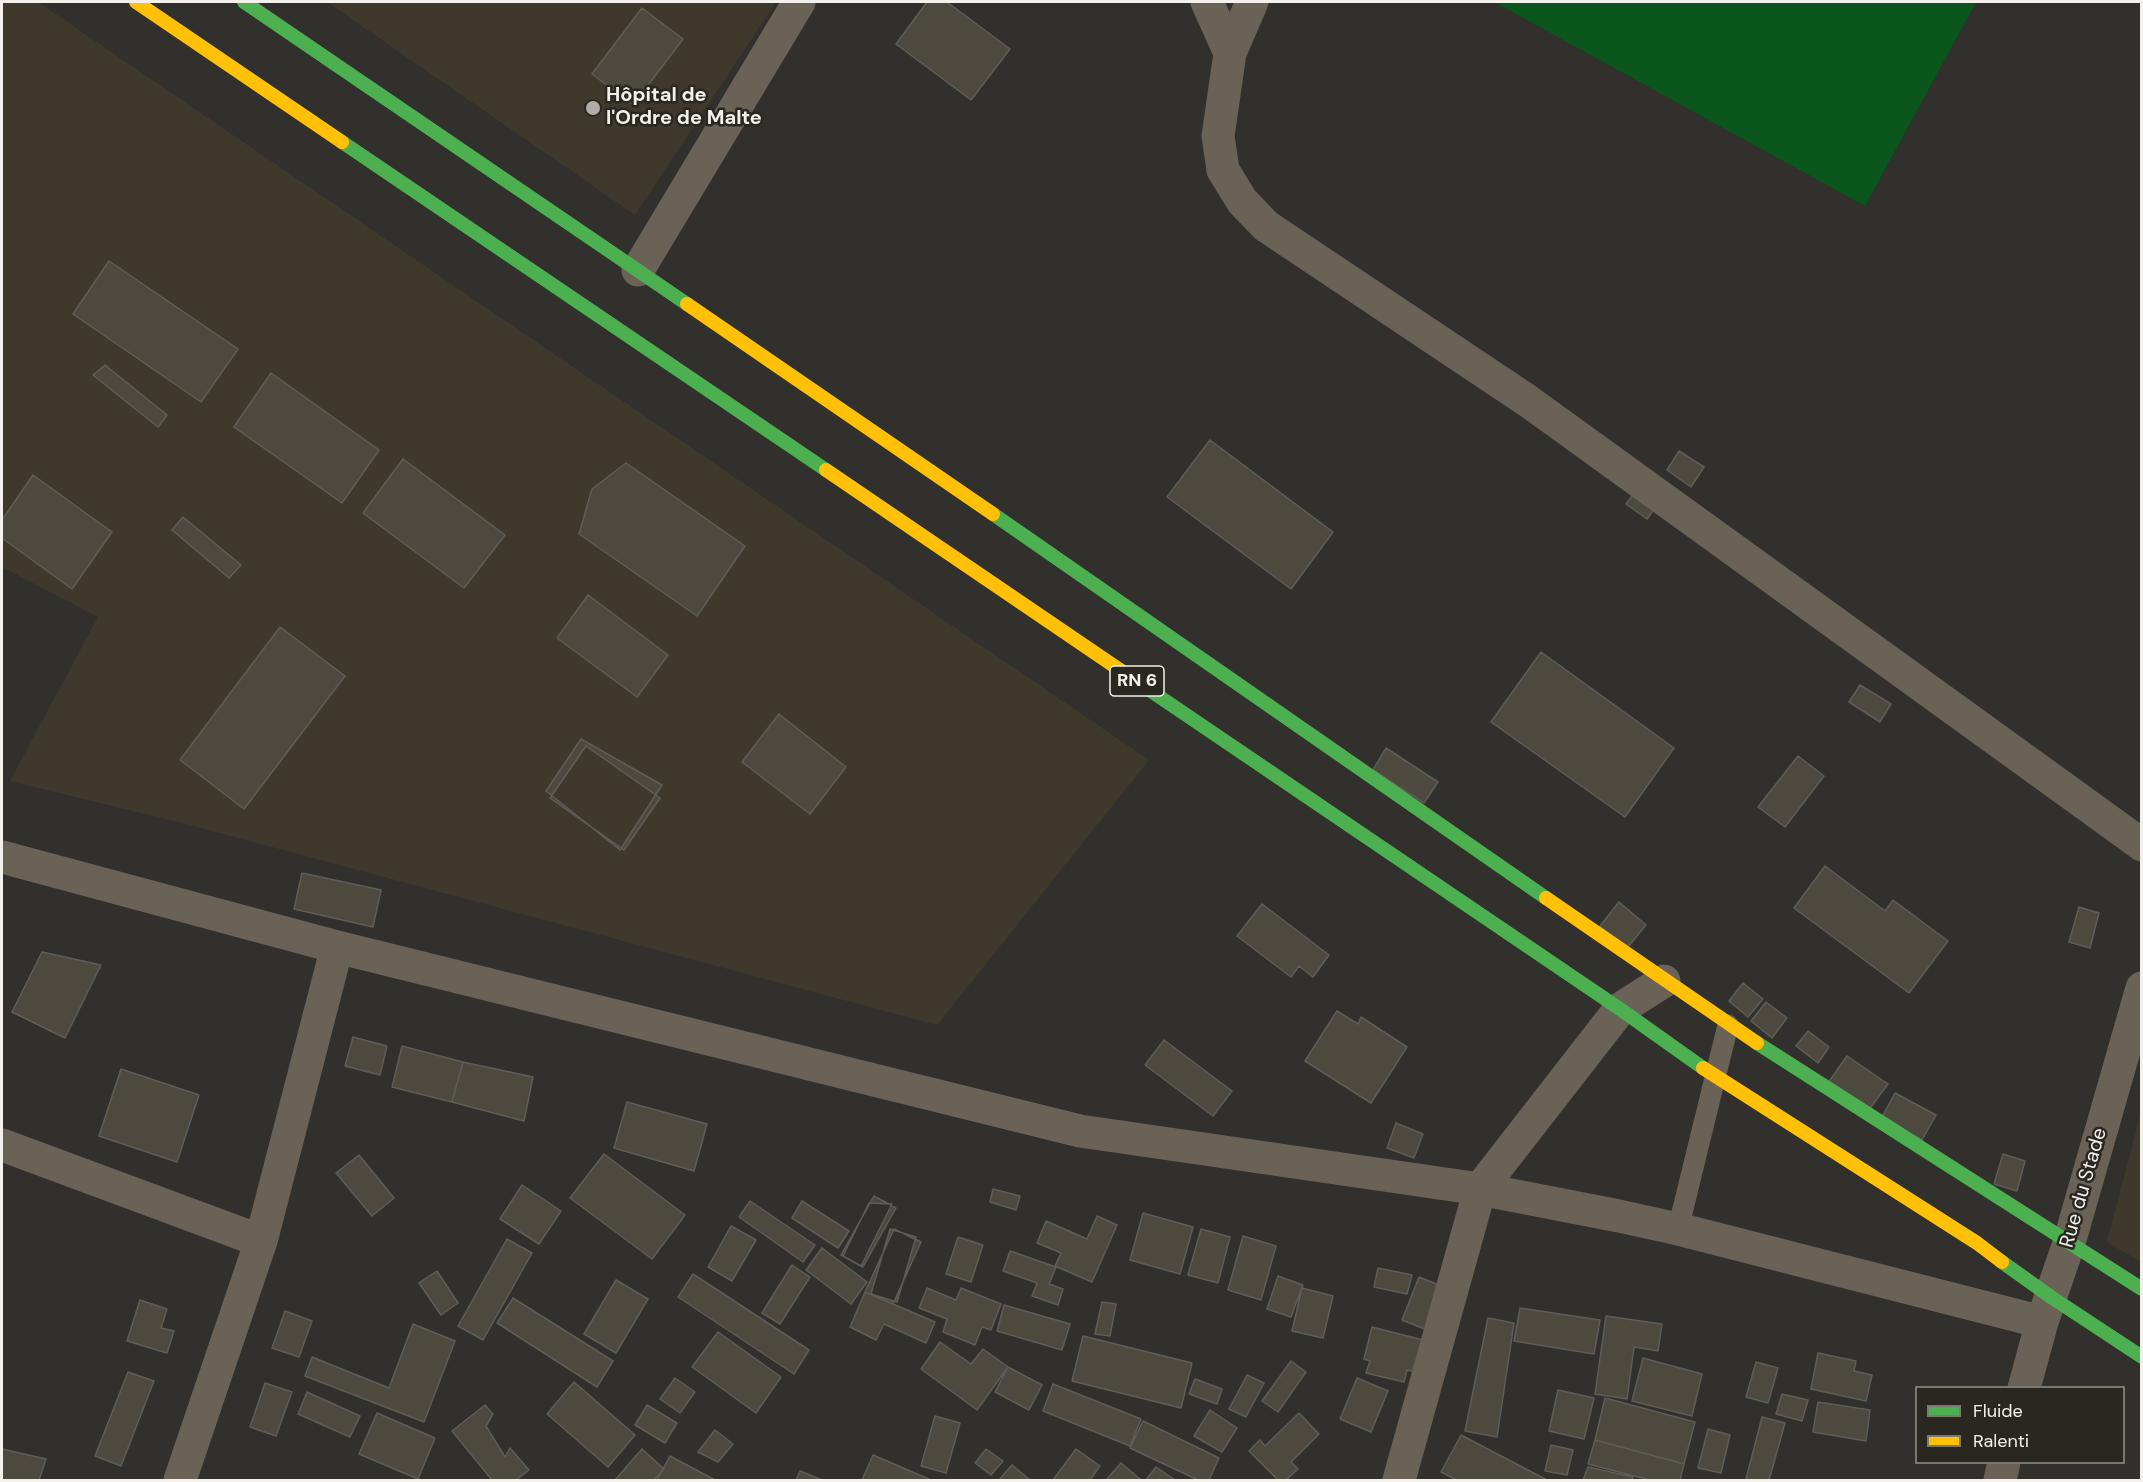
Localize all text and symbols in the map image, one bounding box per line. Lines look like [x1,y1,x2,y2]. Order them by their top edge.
place label: Hôpital de l'Ordre de Malte [606,84,762,131]
marker: Hôpital de l'Ordre de Malte [584,99,602,117]
road number: RN 6 [1110,666,1164,696]
street label: Rue du Stade [2055,1125,2113,1251]
legend [1915,1386,2125,1464]
text: Fluide [1973,1399,2023,1423]
text: Ralenti [1973,1429,2029,1453]

